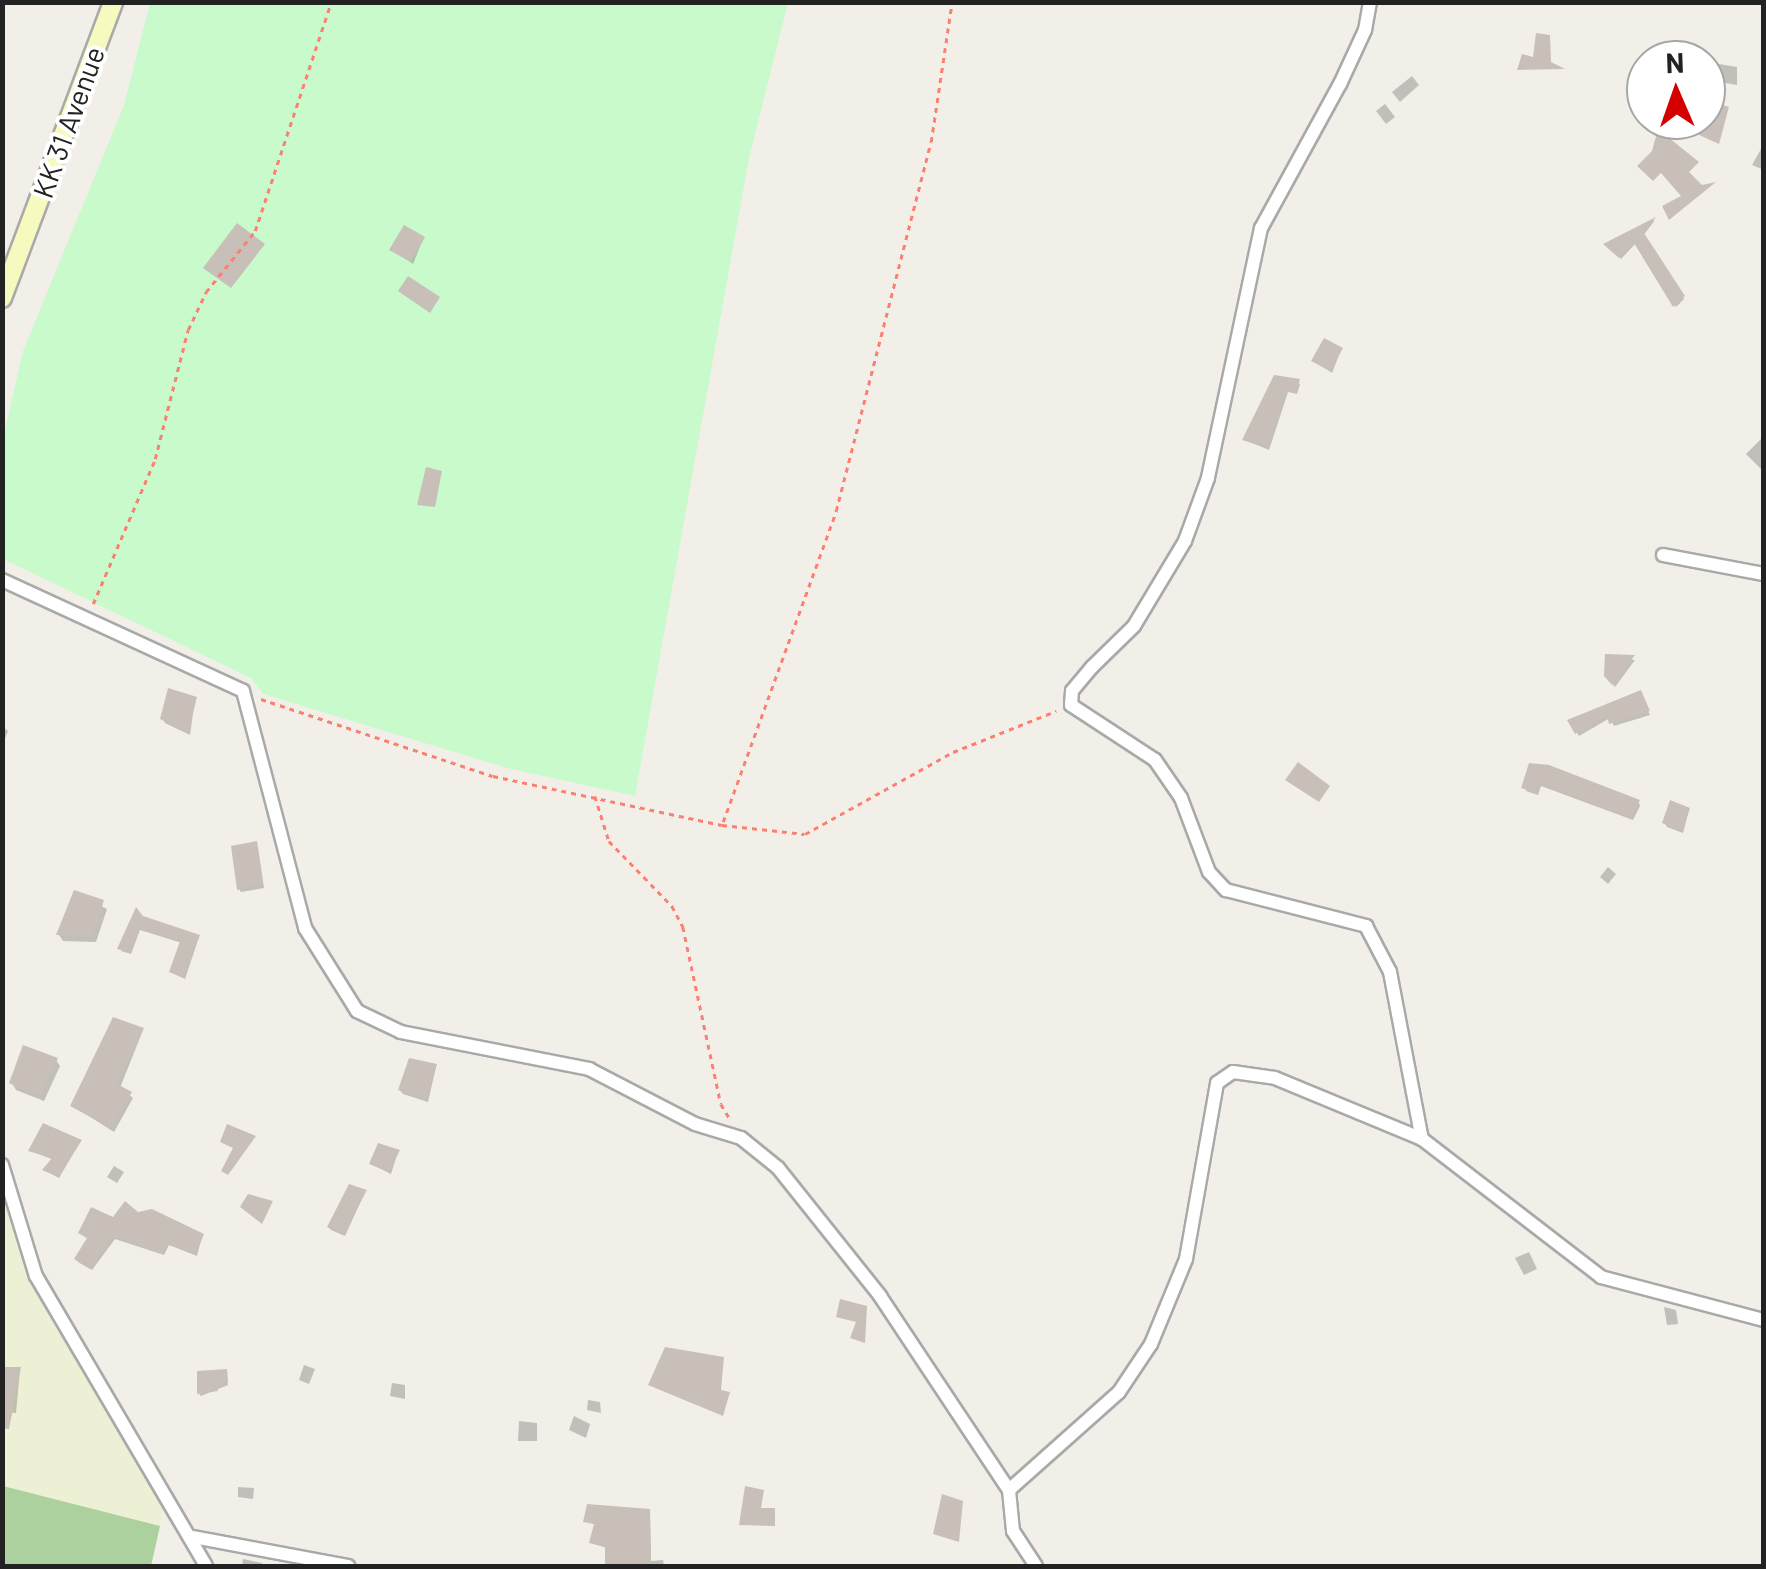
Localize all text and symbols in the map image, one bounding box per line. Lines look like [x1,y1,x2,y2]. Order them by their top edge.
north arrow [1626,40,1726,140]
street label: KK 31 Avenue [25,42,111,202]
text: N [1665,45,1685,79]

